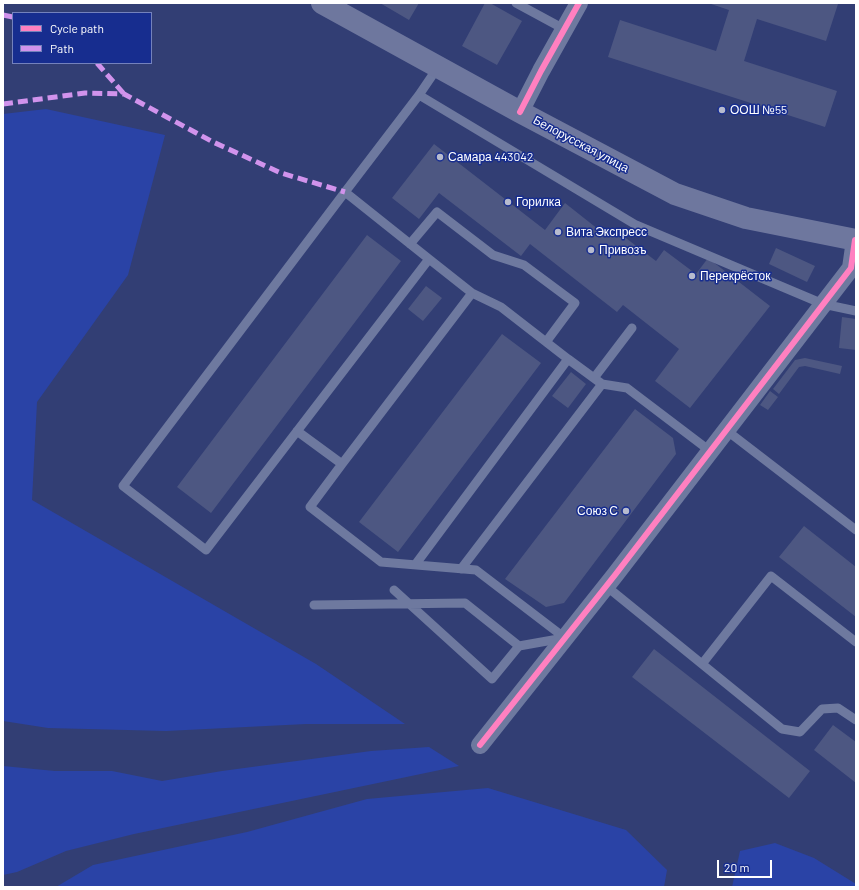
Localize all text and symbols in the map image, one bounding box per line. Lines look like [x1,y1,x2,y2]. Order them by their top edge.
legend [12,12,152,64]
text: Cycle path [50,21,104,35]
text: Path [50,41,74,55]
place label: ООШ №55 [730,103,787,117]
marker: ООШ №55 [717,105,727,115]
street label: Белорусская улица [531,113,631,175]
place label: Самара 443042 [448,150,533,164]
marker: Самара 443042 [435,152,445,162]
place label: Горилка [516,195,561,209]
marker: Горилка [503,197,513,207]
place label: Вита Экспресс [566,225,647,239]
marker: Вита Экспресс [553,227,563,237]
place label: Привозъ [599,243,647,257]
marker: Привозъ [586,245,596,255]
place label: Перекрёсток [700,269,771,283]
marker: Перекрёсток [687,271,697,281]
place label: Союз С [577,504,618,518]
marker: Союз С [621,506,631,516]
scale bar [719,852,774,878]
text: 20 m [724,860,750,874]

